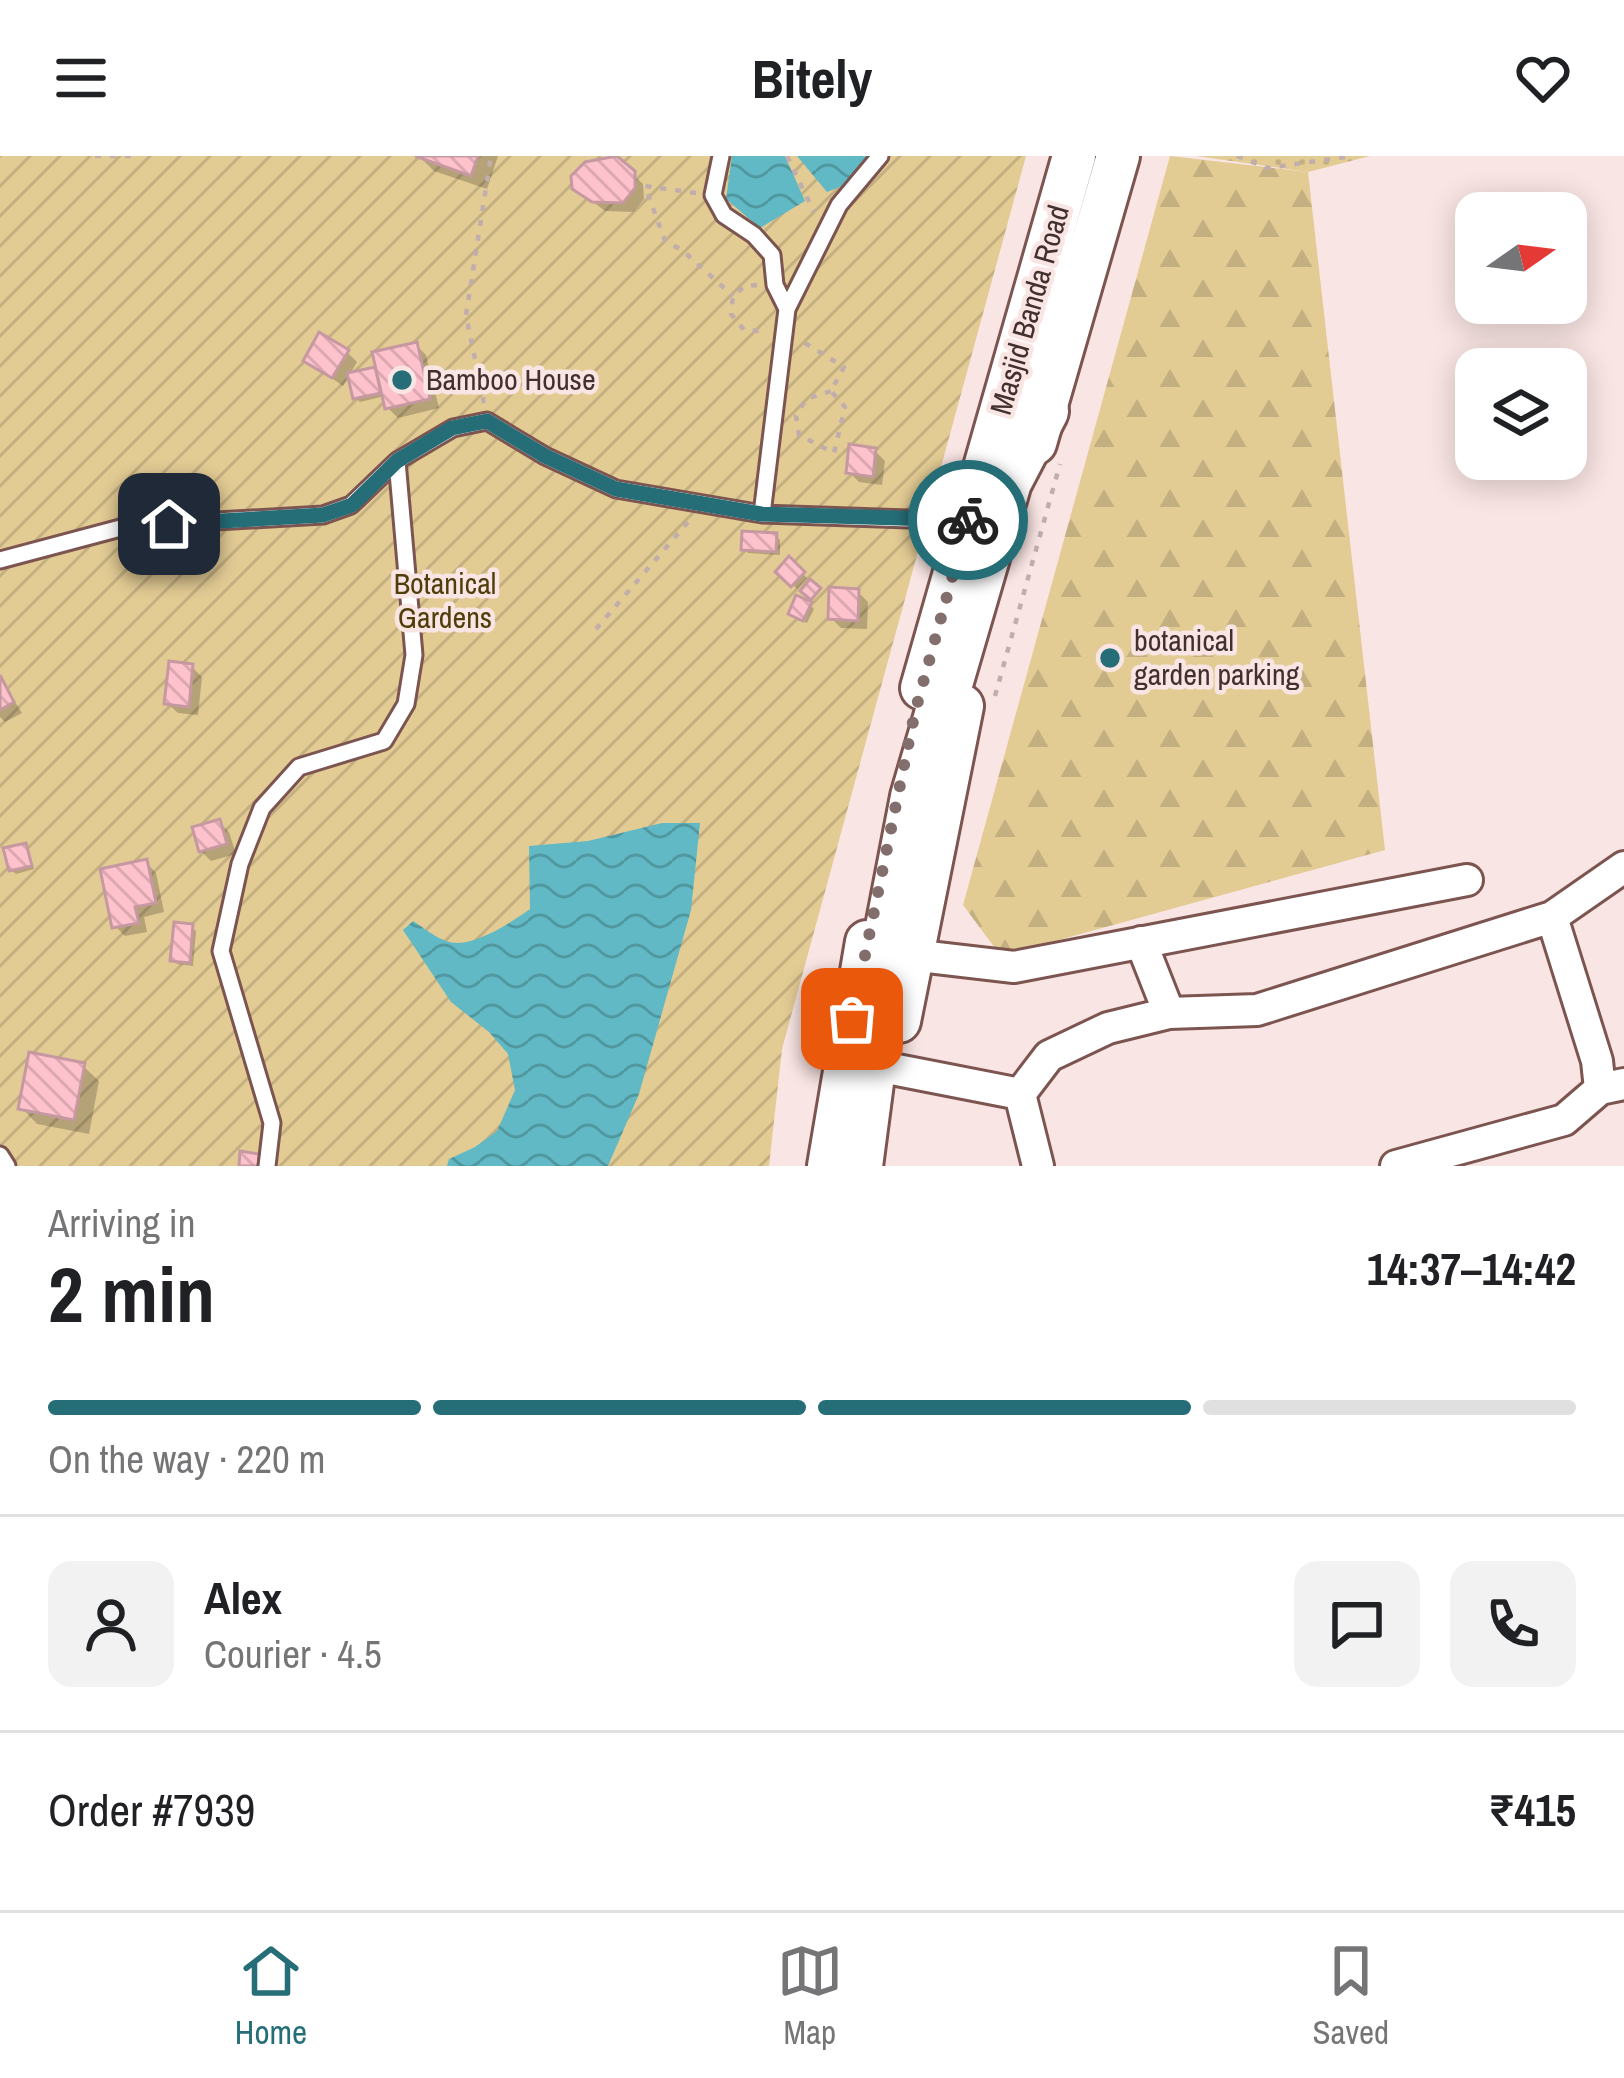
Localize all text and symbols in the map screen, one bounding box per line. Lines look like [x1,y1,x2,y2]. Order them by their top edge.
text: Bitely [752,42,872,115]
icon: menu [48,45,114,111]
icon: heart [1510,45,1576,111]
north arrow [1455,192,1587,324]
map controls [1455,192,1587,480]
street label: Masjid Banda Road [980,200,1078,419]
button: layers [1455,348,1587,480]
place label: Bamboo House [426,359,596,399]
marker: Bamboo House [389,367,415,393]
courier [908,460,1028,580]
pin [118,473,220,575]
icon: bike [935,487,1001,553]
icon: home [136,491,202,557]
park label: Botanical Gardens [394,563,496,637]
place label: botanical garden parking [1134,620,1300,694]
marker: botanical garden parking [1097,645,1123,671]
pin [801,968,903,1070]
icon: bag [819,986,885,1052]
text: Arriving in [48,1197,196,1249]
text: 14:37–14:42 [1367,1238,1576,1299]
text: 2 min [48,1241,215,1346]
text: On the way · 220 m [48,1433,325,1485]
button: person [48,1561,174,1687]
button: chat [1294,1561,1420,1687]
button: phone [1450,1561,1576,1687]
text: Alex [204,1567,282,1628]
text: Courier · 4.5 [204,1628,382,1680]
text: Order #7939 [48,1779,255,1840]
text: ₹415 [1488,1779,1576,1840]
tab: Home [235,1938,307,2054]
tab: Map [777,1938,843,2054]
tab: Saved [1312,1938,1389,2054]

